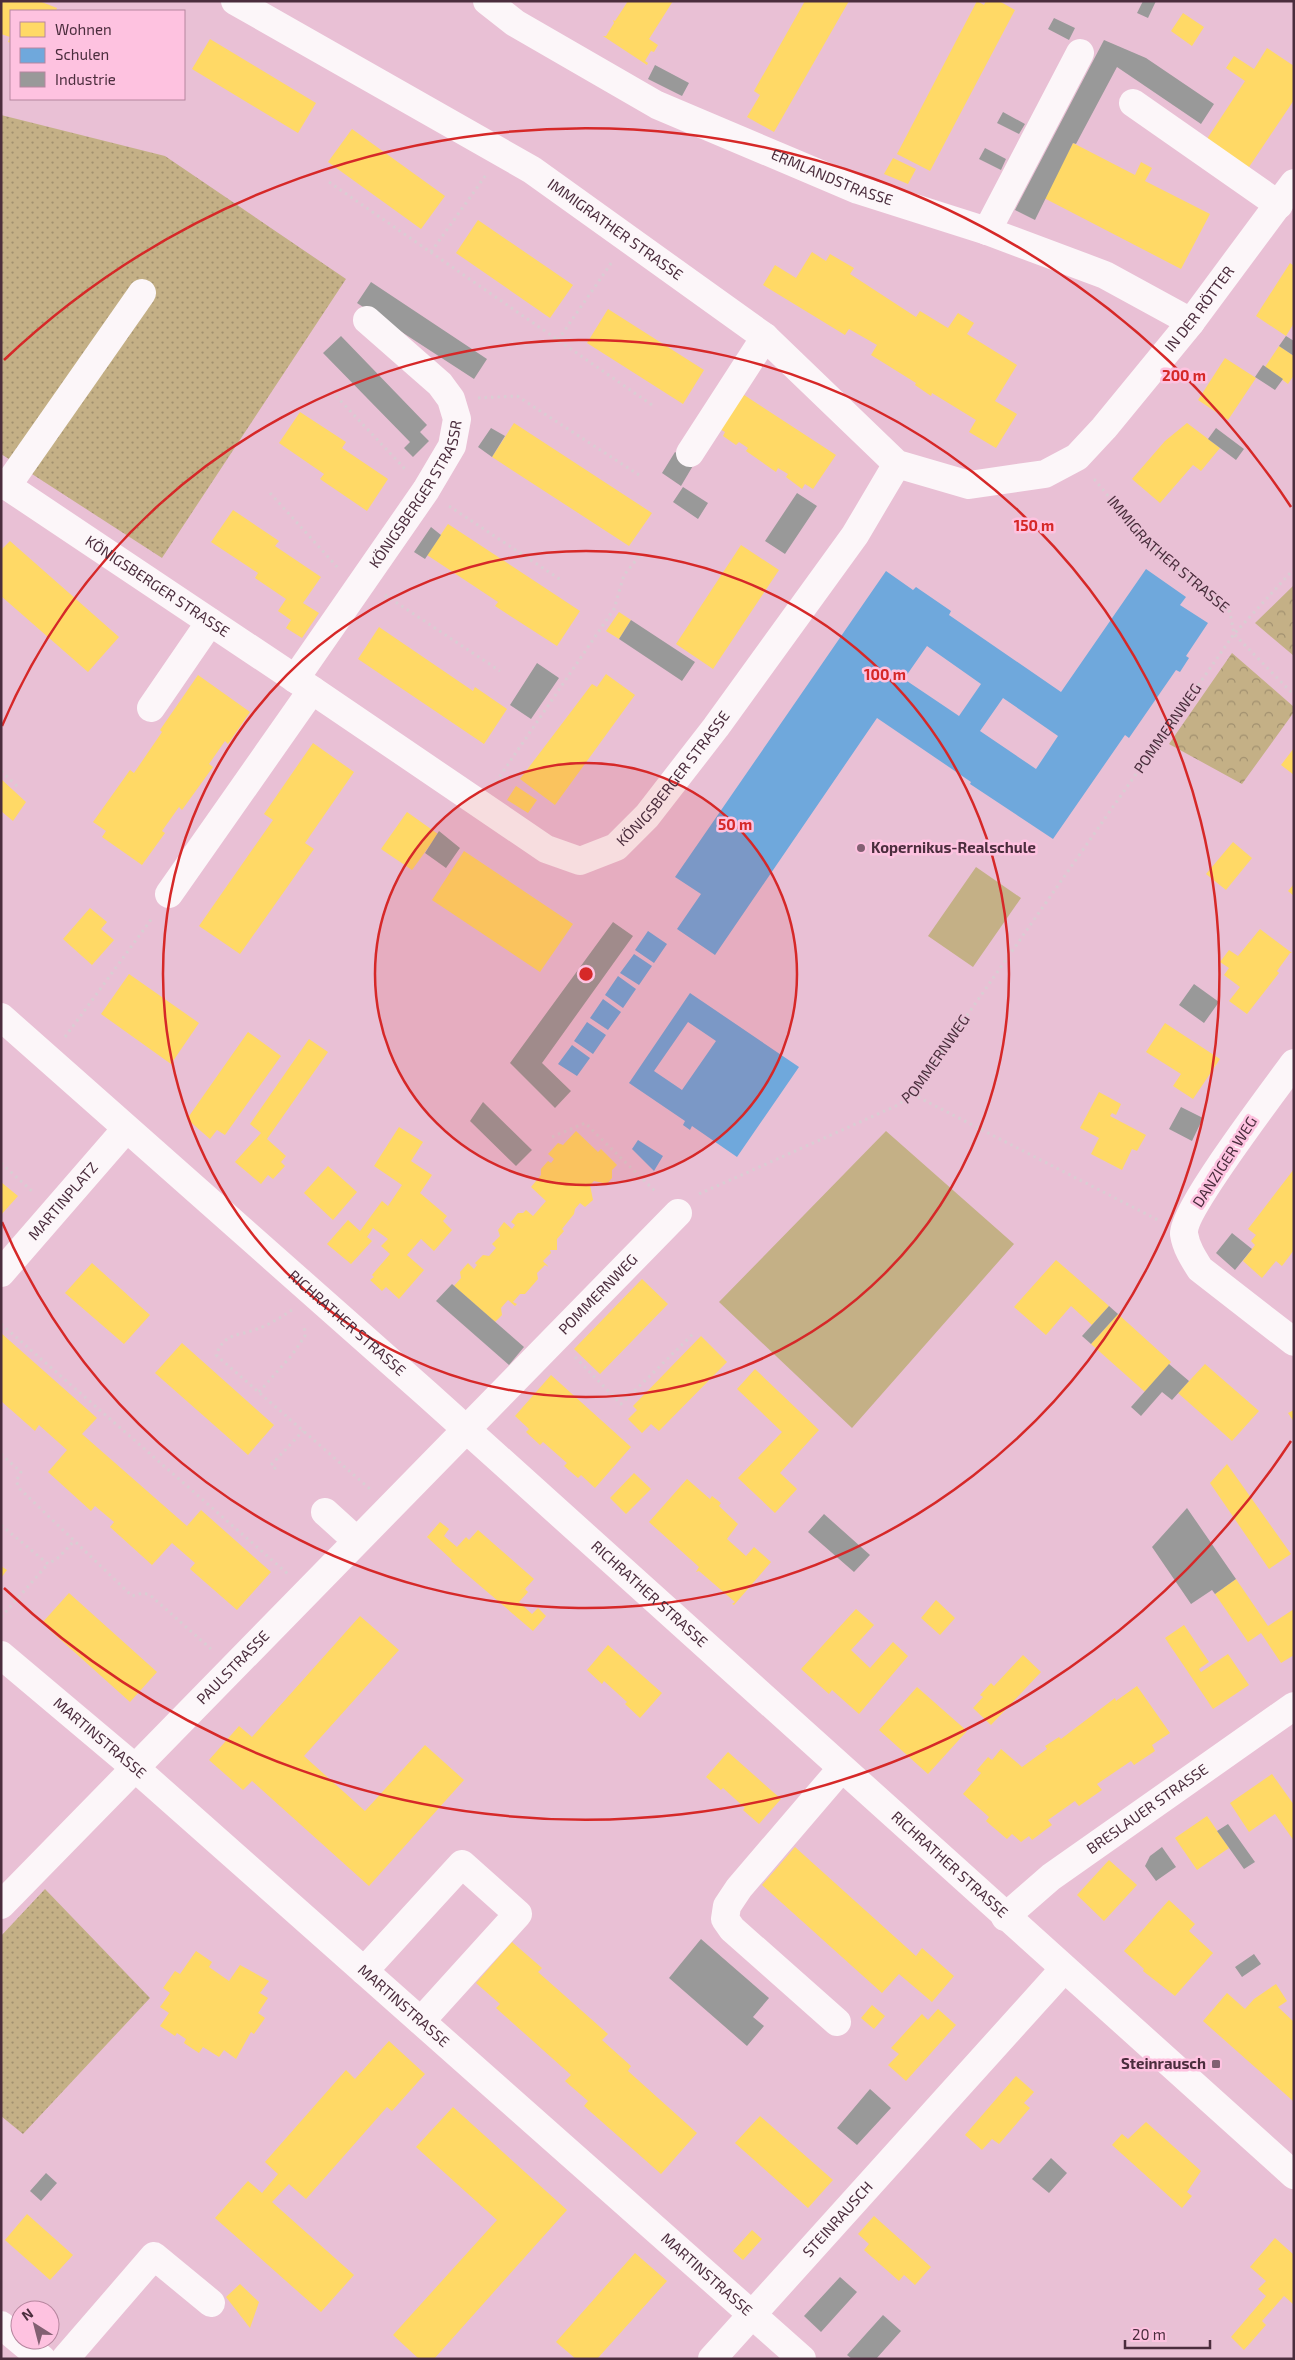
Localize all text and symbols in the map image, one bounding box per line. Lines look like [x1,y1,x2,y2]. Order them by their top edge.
legend [10,10,185,100]
text: Wohnen [55,20,112,38]
text: Schulen [55,45,109,63]
text: Industrie [55,70,116,88]
street label: ERMLANDSTRASSE [769,144,895,209]
street label: IMMIGRATHER STRASSE [545,174,687,283]
street label: IN DER RÖTTER [1160,262,1237,355]
text: 200 m [1162,366,1206,384]
street label: KÖNIGSBERGER STRASSR [365,419,465,571]
street label: IMMIGRATHER STRASSE [1104,492,1234,616]
text: 150 m [1014,516,1054,534]
street label: KÖNIGSBERGER STRASSE [82,531,233,640]
text: 100 m [864,665,906,683]
street label: POMMERNWEG [1129,680,1205,776]
street label: KÖNIGSBERGER STRASSE [612,707,733,849]
text: 50 m [718,815,752,833]
place label: Kopernikus-Realschule [871,838,1036,856]
marker: Kopernikus-Realschule [855,842,867,854]
centre of rings [577,965,595,983]
street label: POMMERNWEG [898,1011,973,1107]
street label: DANZIGER WEG [1188,1113,1260,1210]
street label: MARTINPLATZ [24,1158,101,1243]
street label: POMMERNWEG [554,1250,641,1338]
street label: RICHRATHER STRASSE [285,1266,410,1379]
street label: RICHRATHER STRASSE [588,1536,712,1650]
street label: PAULSTRASSE [192,1626,273,1708]
street label: MARTINSTRASSE [50,1693,150,1782]
street label: BRESLAUER STRASSE [1083,1759,1211,1857]
street label: RICHRATHER STRASSE [888,1807,1012,1921]
street label: MARTINSTRASSE [355,1960,454,2050]
place label: Steinrausch [1121,2054,1206,2072]
marker: Steinrausch [1210,2058,1222,2070]
street label: STEINRAUSCH [798,2177,876,2260]
street label: MARTINSTRASSE [658,2229,757,2319]
north arrow [10,2300,60,2350]
text: N [18,2304,36,2324]
scale bar [1125,2318,1210,2350]
text: 20 m [1132,2325,1166,2343]

